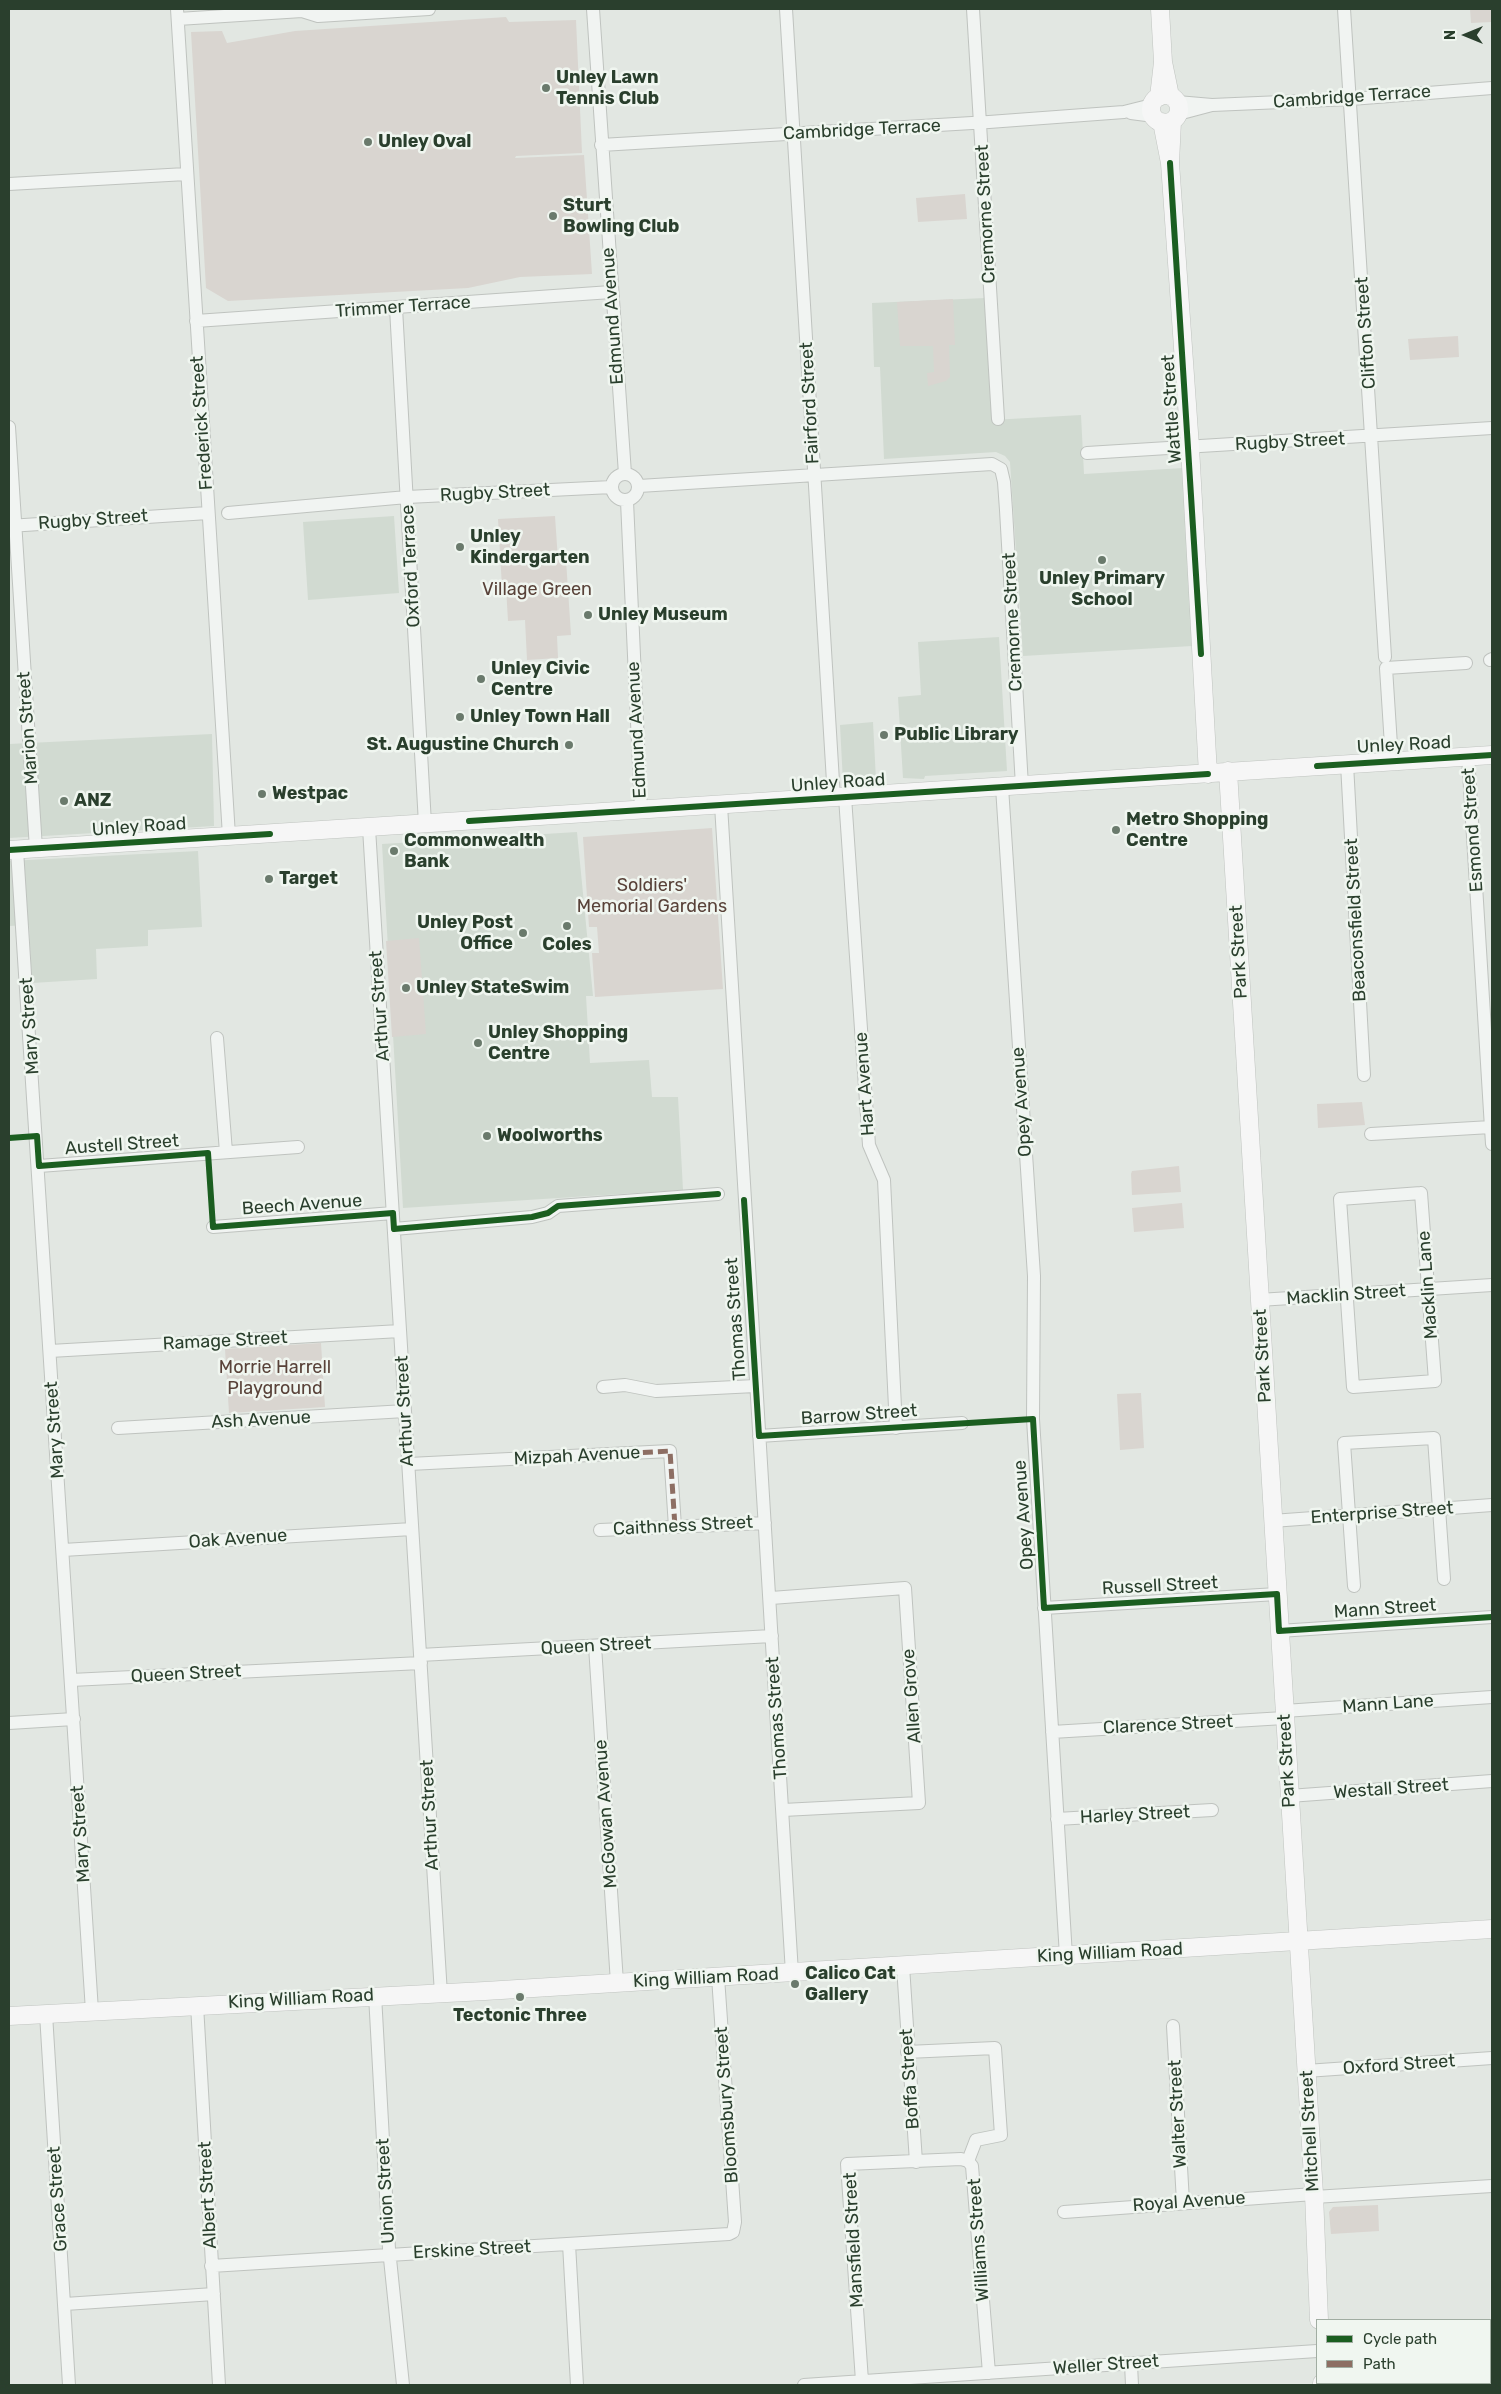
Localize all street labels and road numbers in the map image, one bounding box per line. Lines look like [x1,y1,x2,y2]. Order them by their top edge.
street label: Cambridge Terrace [1272,81,1432,113]
street label: Cambridge Terrace [783,115,941,145]
street label: Cremorne Street [972,144,1000,284]
street label: Edmund Avenue [597,247,629,385]
street label: Clifton Street [1351,276,1381,390]
street label: Trimmer Terrace [335,291,471,323]
street label: Fairford Street [796,342,824,464]
street label: Wattle Street [1157,354,1187,464]
street label: Frederick Street [187,355,217,491]
street label: Rugby Street [1234,428,1346,456]
street label: Rugby Street [439,479,551,507]
street label: Oxford Terrace [397,504,425,628]
street label: Rugby Street [37,505,149,535]
street label: Cremorne Street [999,552,1027,692]
street label: Edmund Avenue [623,661,651,799]
street label: Marion Street [13,671,43,785]
street label: Unley Road [1356,732,1452,758]
street label: Esmond Street [1458,767,1488,893]
street label: Unley Road [790,769,886,797]
street label: Unley Road [91,813,187,841]
street label: Beaconsfield Street [1341,838,1371,1002]
street label: Park Street [1226,905,1252,999]
street label: Arthur Street [365,950,395,1062]
street label: Mary Street [16,977,44,1075]
street label: Hart Avenue [851,1031,879,1137]
street label: Opey Avenue [1007,1046,1037,1158]
street label: Austell Street [64,1130,180,1160]
street label: Beech Avenue [241,1190,363,1220]
street label: Macklin Lane [1413,1230,1443,1340]
street label: Thomas Street [721,1257,751,1381]
street label: Macklin Street [1286,1280,1406,1310]
street label: Park Street [1250,1309,1276,1403]
street label: Ramage Street [162,1327,288,1355]
street label: Arthur Street [391,1355,419,1467]
street label: Mary Street [41,1381,69,1479]
street label: Barrow Street [800,1400,918,1430]
street label: Ash Avenue [211,1407,311,1433]
street label: Mizpah Avenue [513,1442,641,1470]
street label: Opey Avenue [1009,1459,1039,1571]
street label: Enterprise Street [1310,1497,1454,1529]
street label: Caithness Street [612,1512,754,1540]
street label: Oak Avenue [188,1525,288,1553]
street label: Russell Street [1101,1572,1219,1600]
street label: Mann Street [1333,1595,1437,1623]
street label: Queen Street [540,1632,652,1660]
street label: Allen Grove [898,1648,926,1744]
street label: Thomas Street [762,1656,792,1780]
street label: Queen Street [130,1660,242,1688]
street label: Mann Lane [1342,1690,1434,1718]
street label: Clarence Street [1102,1711,1234,1739]
street label: Park Street [1274,1714,1300,1808]
street label: McGowan Avenue [590,1739,622,1889]
street label: Arthur Street [416,1759,444,1871]
street label: Westall Street [1333,1774,1449,1804]
street label: Mary Street [67,1785,95,1883]
street label: Harley Street [1079,1801,1191,1829]
street label: King William Road [1036,1938,1184,1968]
street label: King William Road [632,1963,780,1993]
street label: King William Road [227,1984,375,2014]
street label: Bloomsbury Street [711,2026,743,2184]
street label: Boffa Street [896,2028,924,2130]
street label: Oxford Street [1342,2050,1456,2080]
street label: Walter Street [1164,2059,1192,2169]
street label: Mitchell Street [1296,2070,1324,2192]
street label: Union Street [372,2138,400,2244]
street label: Albert Street [194,2141,222,2249]
street label: Grace Street [44,2146,72,2252]
street label: Mansfield Street [840,2172,868,2308]
street label: Williams Street [964,2178,994,2302]
street label: Royal Avenue [1132,2187,1246,2217]
street label: Erskine Street [413,2236,531,2264]
street label: Weller Street [1052,2351,1160,2379]

